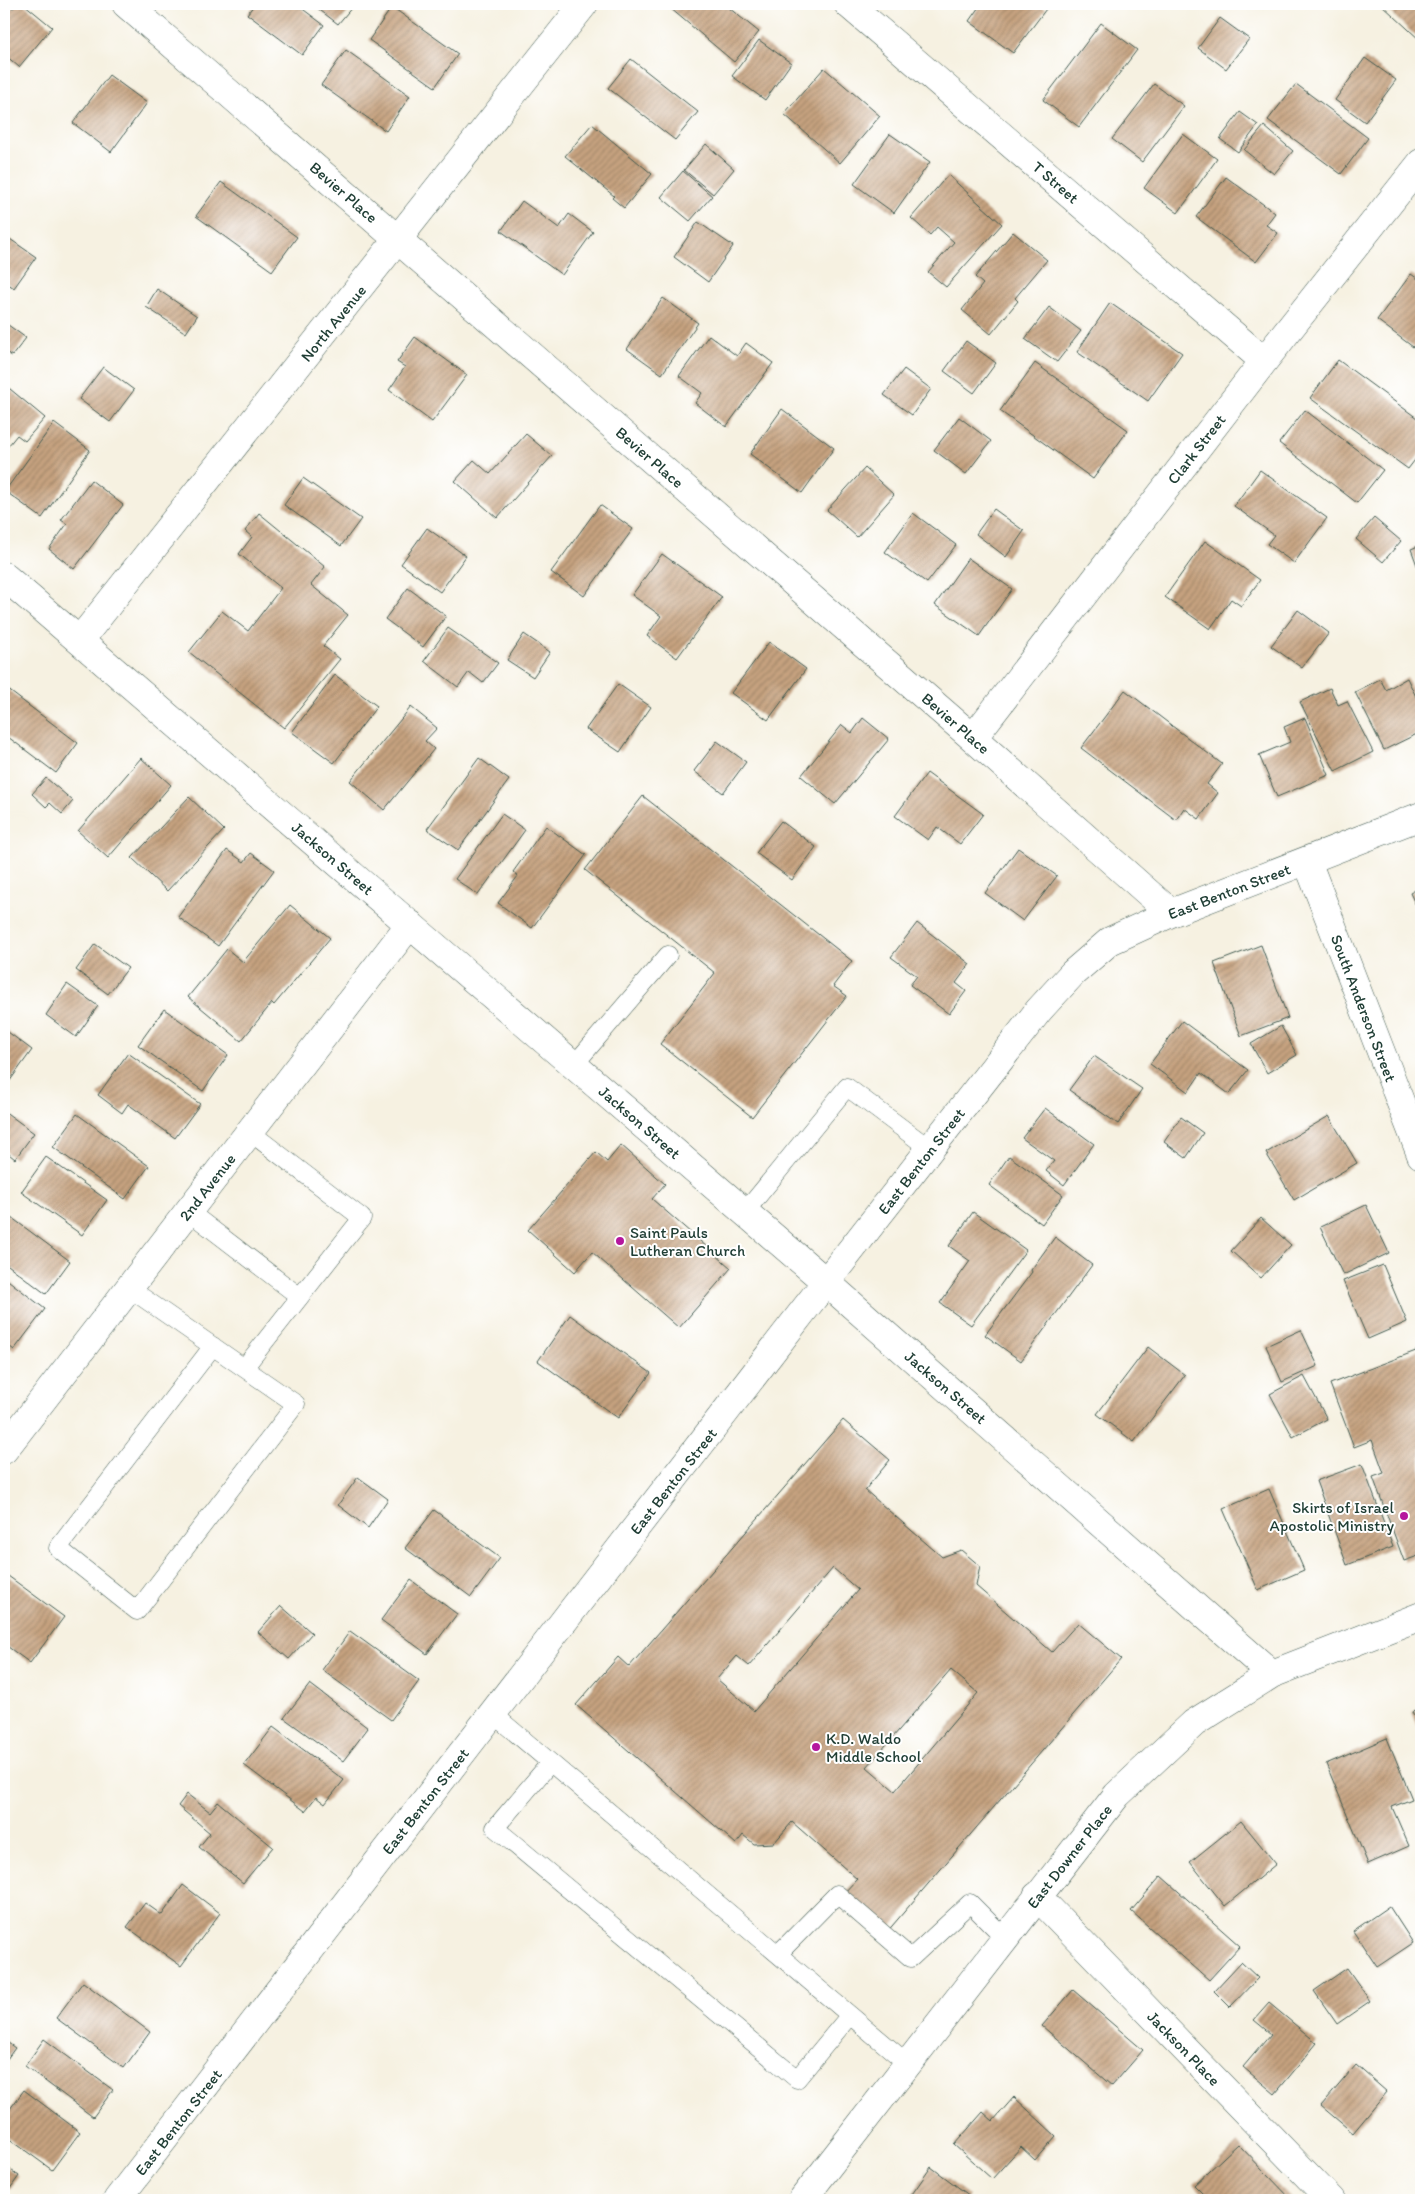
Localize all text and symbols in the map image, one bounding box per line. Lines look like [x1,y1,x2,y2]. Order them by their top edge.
street label: T Street [1029,157,1083,208]
street label: Bevier Place [306,158,382,227]
street label: North Avenue [297,281,370,366]
street label: Clark Street [1163,411,1230,488]
street label: Bevier Place [612,423,688,492]
street label: Bevier Place [918,689,994,758]
street label: Jackson Street [288,818,377,899]
street label: East Benton Street [1165,859,1293,924]
street label: South Anderson Street [1327,932,1400,1084]
street label: Jackson Street [595,1082,684,1163]
street label: East Benton Street [874,1104,969,1218]
street label: 2nd Avenue [175,1150,240,1225]
place label: Saint Pauls Lutheran Church [630,1223,745,1260]
marker: Saint Pauls Lutheran Church [614,1235,626,1247]
street label: Jackson Street [901,1347,990,1428]
street label: East Benton Street [626,1424,721,1538]
place label: Skirts of Israel Apostolic Ministry [1270,1498,1394,1535]
marker: Skirts of Israel Apostolic Ministry [1398,1510,1410,1522]
place label: K.D. Waldo Middle School [826,1729,922,1766]
marker: K.D. Waldo Middle School [810,1741,822,1753]
street label: East Benton Street [378,1744,473,1858]
street label: East Downer Place [1023,1800,1116,1912]
street label: Jackson Place [1143,2007,1224,2090]
street label: East Benton Street [131,2065,226,2179]

